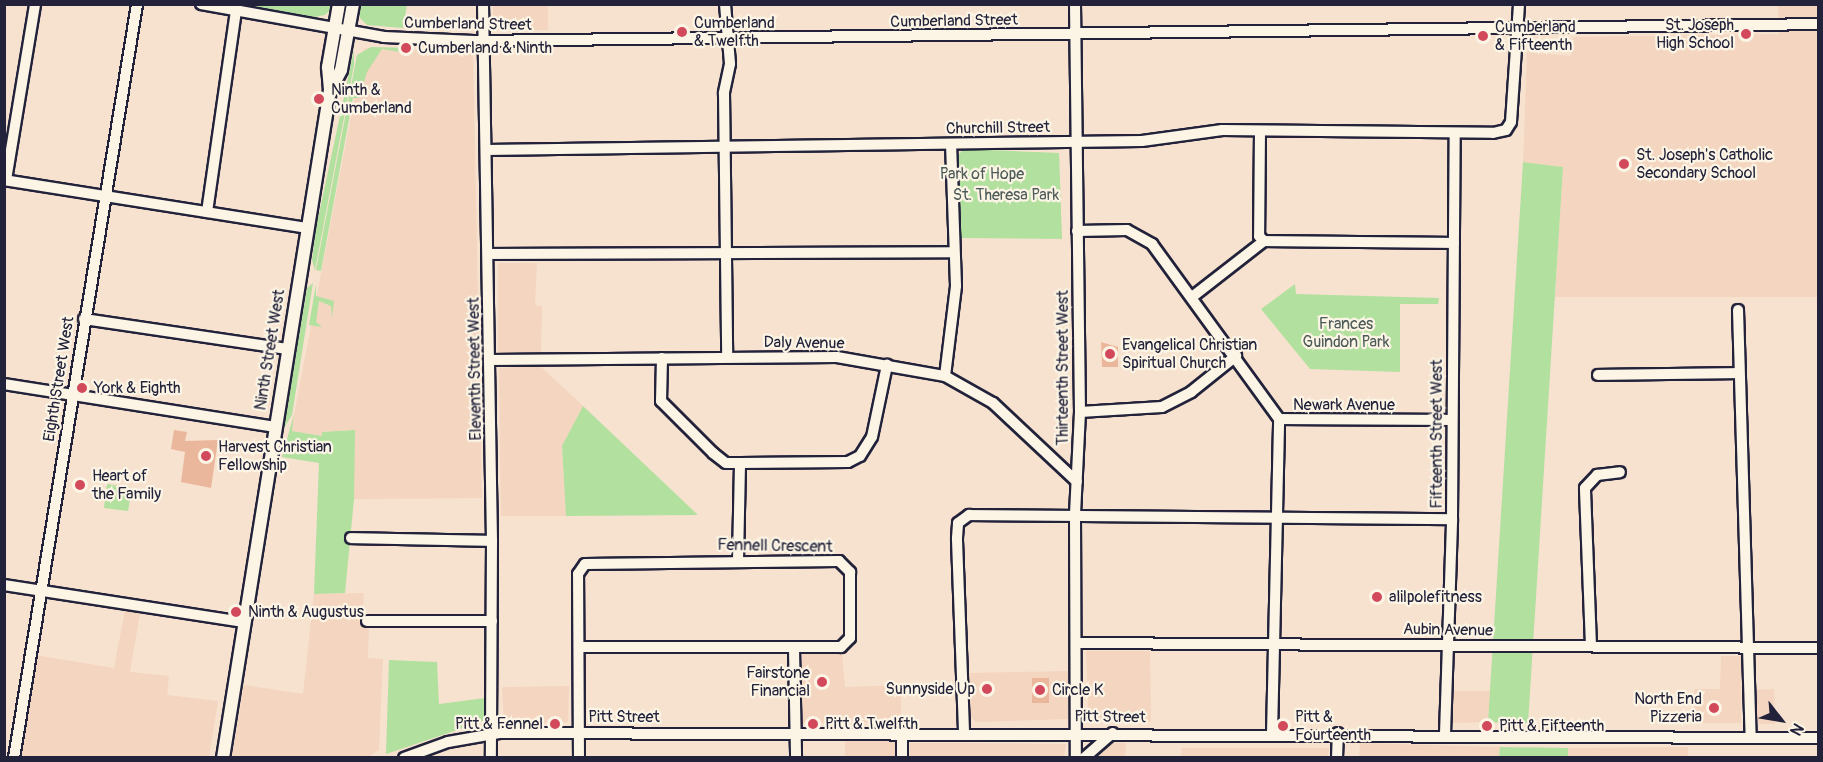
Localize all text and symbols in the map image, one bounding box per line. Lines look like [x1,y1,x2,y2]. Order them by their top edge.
street label: Cumberland Street [890,10,1018,32]
street label: Cumberland Street [404,13,532,35]
place label: Cumberland & Twelfth [694,13,775,51]
place label: St. Joseph High School [1656,15,1734,53]
place label: Cumberland & Fifteenth [1495,17,1576,55]
marker: Cumberland & Twelfth [675,25,689,39]
marker: St. Joseph High School [1739,27,1753,41]
marker: Cumberland & Fifteenth [1476,29,1490,43]
place label: Cumberland & Ninth [418,38,552,58]
marker: Cumberland & Ninth [399,41,413,55]
place label: Ninth & Cumberland [331,80,412,118]
marker: Ninth & Cumberland [312,92,326,106]
street label: Churchill Street [946,117,1050,139]
place label: St. Joseph's Catholic Secondary School [1636,145,1773,183]
marker: St. Joseph's Catholic Secondary School [1617,157,1631,171]
park label: Park of Hope [940,164,1024,184]
park label: St. Theresa Park [953,185,1059,205]
street label: Ninth Street West [251,288,289,412]
street label: Thirteenth Street West [1053,290,1073,446]
street label: Eleventh Street West [464,297,486,441]
park label: Frances Guindon Park [1303,314,1389,352]
street label: Eighth Street West [40,315,78,443]
street label: Daly Avenue [763,333,845,353]
place label: Evangelical Christian Spiritual Church [1122,335,1257,373]
marker: Evangelical Christian Spiritual Church [1103,347,1117,361]
street label: Fifteenth Street West [1427,359,1447,509]
place label: York & Eighth [94,378,181,398]
marker: York & Eighth [75,381,89,395]
street label: Newark Avenue [1293,395,1395,415]
place label: Harvest Christian Fellowship [218,437,332,475]
marker: Harvest Christian Fellowship [199,449,213,463]
place label: Heart of the Family [92,466,161,504]
marker: Heart of the Family [73,478,87,492]
street label: Fennell Crescent [717,535,833,557]
place label: alilpolefitness [1389,587,1482,607]
marker: alilpolefitness [1370,590,1384,604]
place label: Ninth & Augustus [248,602,364,622]
marker: Ninth & Augustus [229,605,243,619]
street label: Aubin Avenue [1403,620,1493,640]
place label: Fairstone Financial [746,663,810,701]
marker: Fairstone Financial [815,675,829,689]
place label: Sunnyside Up [885,679,975,699]
place label: Circle K [1052,680,1103,700]
marker: Sunnyside Up [980,682,994,696]
marker: Circle K [1033,683,1047,697]
place label: North End Pizzeria [1634,689,1702,727]
north arrow [1751,690,1811,750]
marker: North End Pizzeria [1707,701,1721,715]
street label: Pitt Street [588,707,660,727]
street label: Pitt Street [1074,707,1146,727]
place label: Pitt & Fourteenth [1295,707,1371,745]
place label: Pitt & Fennel [455,714,543,734]
place label: Pitt & Twelfth [825,714,918,734]
place label: Pitt & Fifteenth [1499,716,1604,736]
marker: Pitt & Fennel [548,717,562,731]
marker: Pitt & Twelfth [806,717,820,731]
marker: Pitt & Fourteenth [1276,719,1290,733]
marker: Pitt & Fifteenth [1480,719,1494,733]
text: N [1785,719,1808,739]

